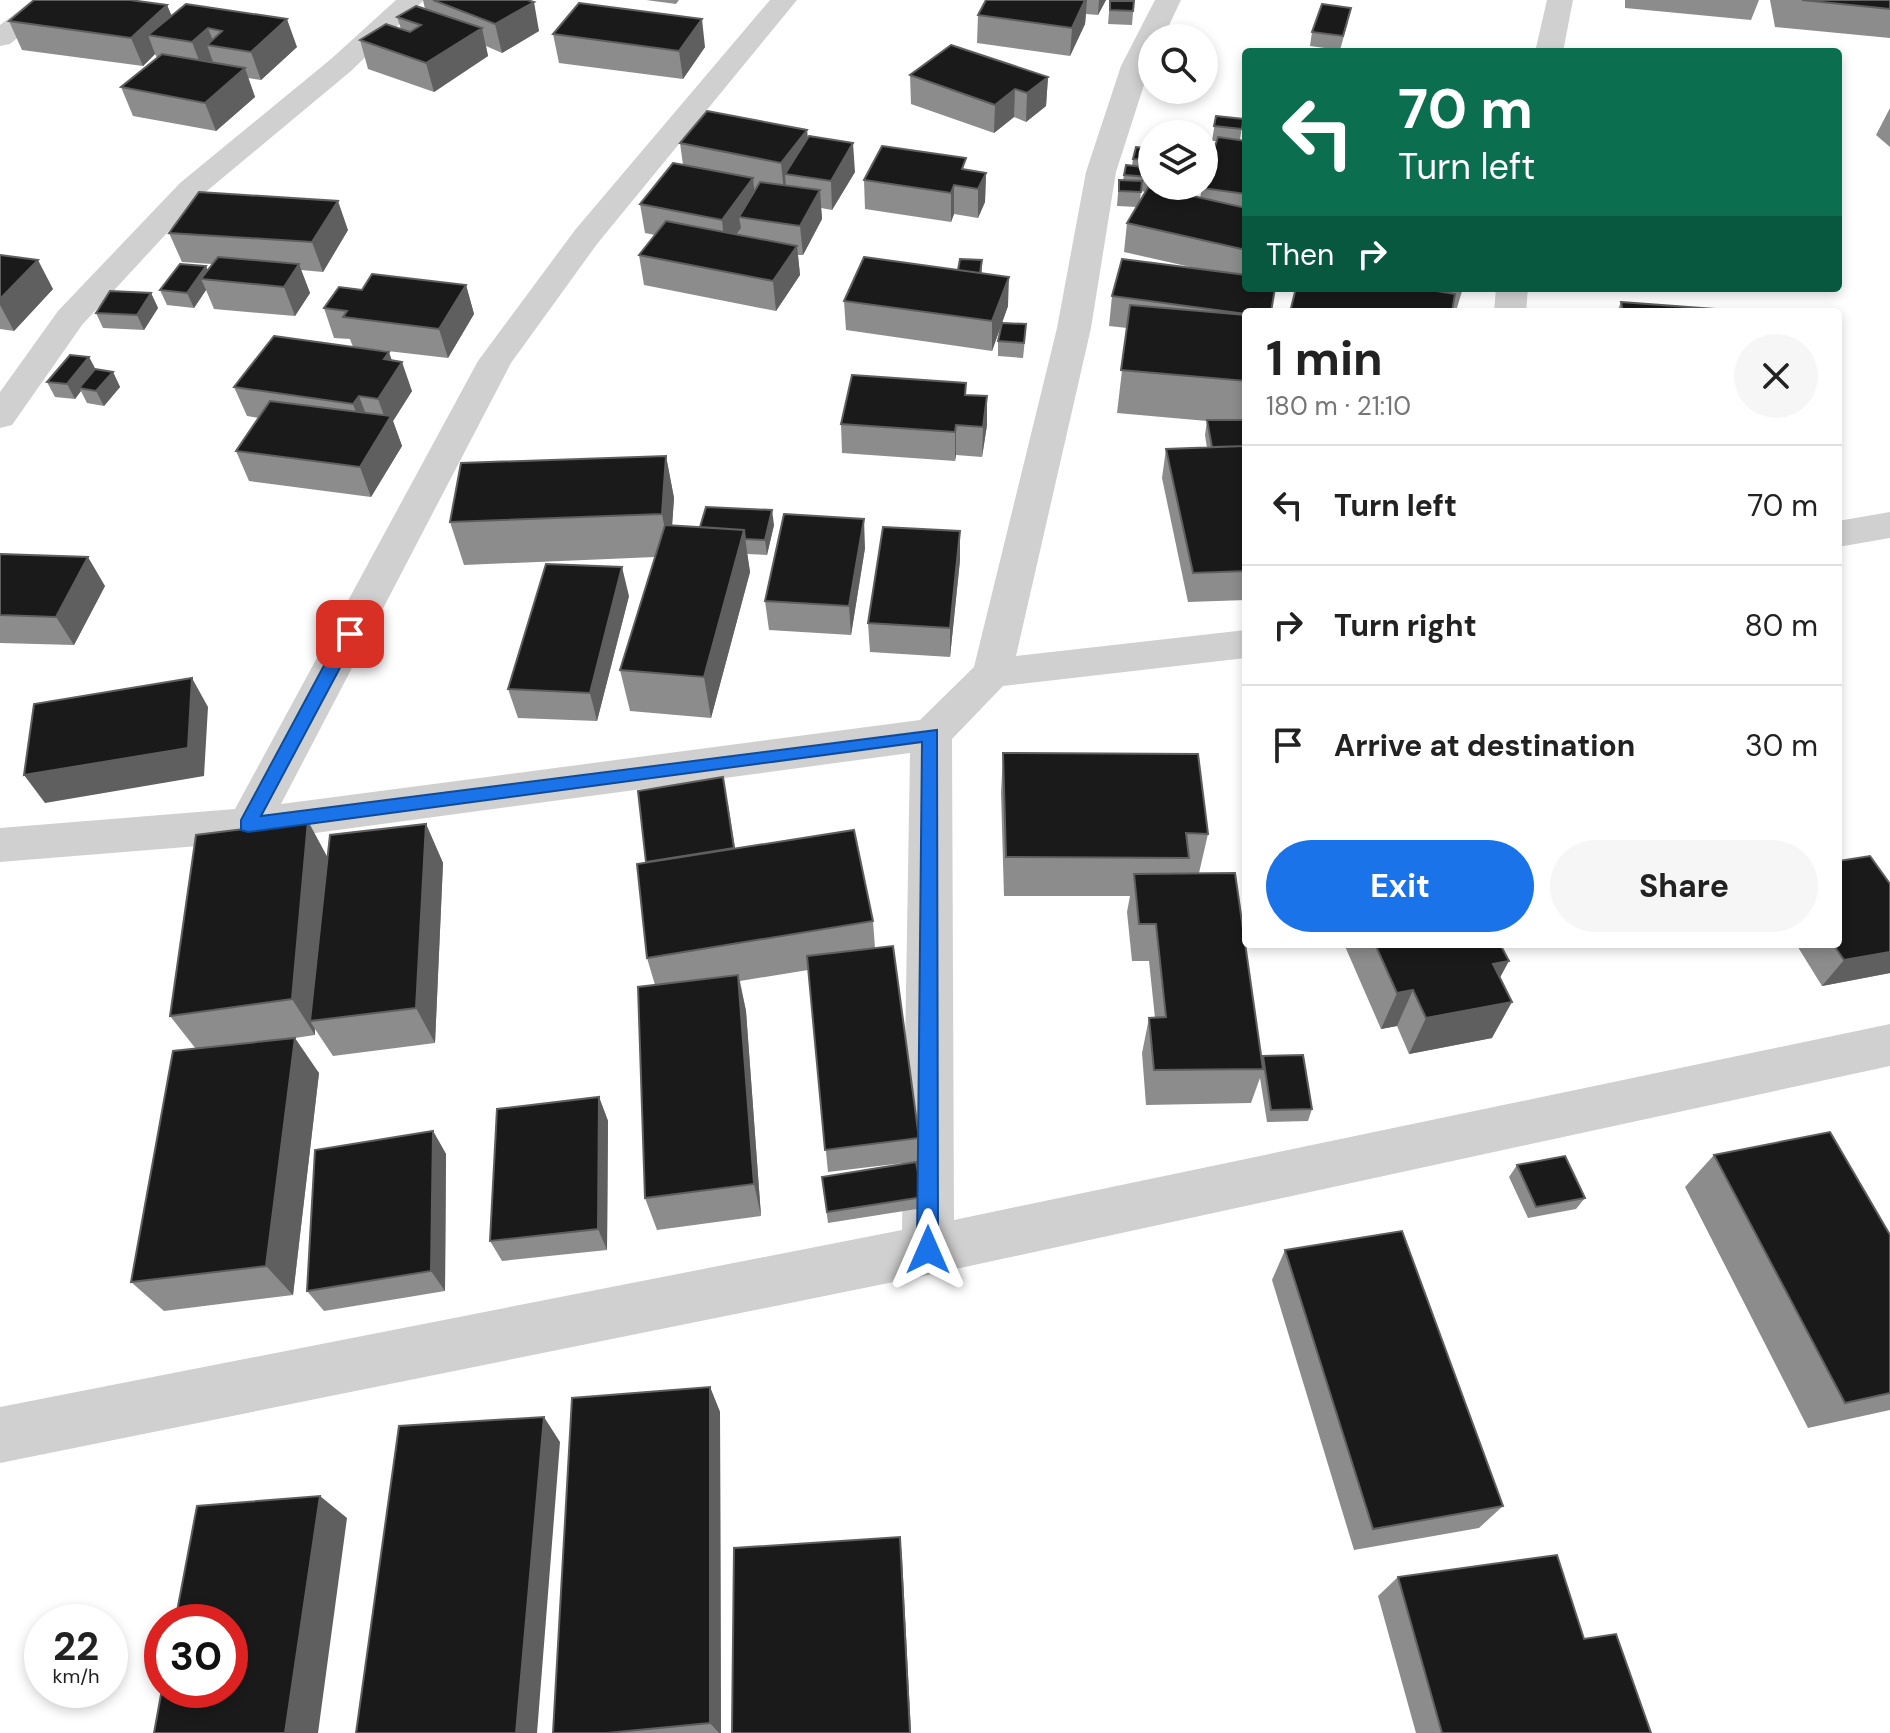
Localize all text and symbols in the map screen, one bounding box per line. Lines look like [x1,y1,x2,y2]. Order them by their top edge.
map controls [1138,24,1218,200]
button: search [1138,24,1218,104]
text: 70 m [1398,72,1533,145]
icon: left [1266,80,1370,184]
button: layers [1138,120,1218,200]
text: Turn left [1398,143,1535,190]
icon: right [1350,232,1394,276]
text: Then [1266,235,1334,274]
text: 1 min [1266,327,1383,390]
button: close [1734,334,1818,418]
text: 180 m · 21:10 [1266,389,1411,423]
icon: left [1266,483,1310,527]
text: Turn left [1334,486,1457,525]
text: 70 m [1747,486,1818,525]
pin [316,600,384,668]
icon: right [1266,603,1310,647]
text: Turn right [1334,606,1477,645]
text: 80 m [1745,606,1818,645]
icon: arrive [328,612,372,656]
icon: arrive [1266,723,1310,767]
text: Arrive at destination [1334,726,1635,765]
text: 30 m [1745,726,1818,765]
button: Exit [1266,840,1534,932]
button: Share [1550,840,1818,932]
position arrow [886,1208,970,1292]
speed limit sign: 30 [144,1604,248,1708]
text: 22 [53,1620,99,1672]
text: km/h [52,1663,100,1689]

